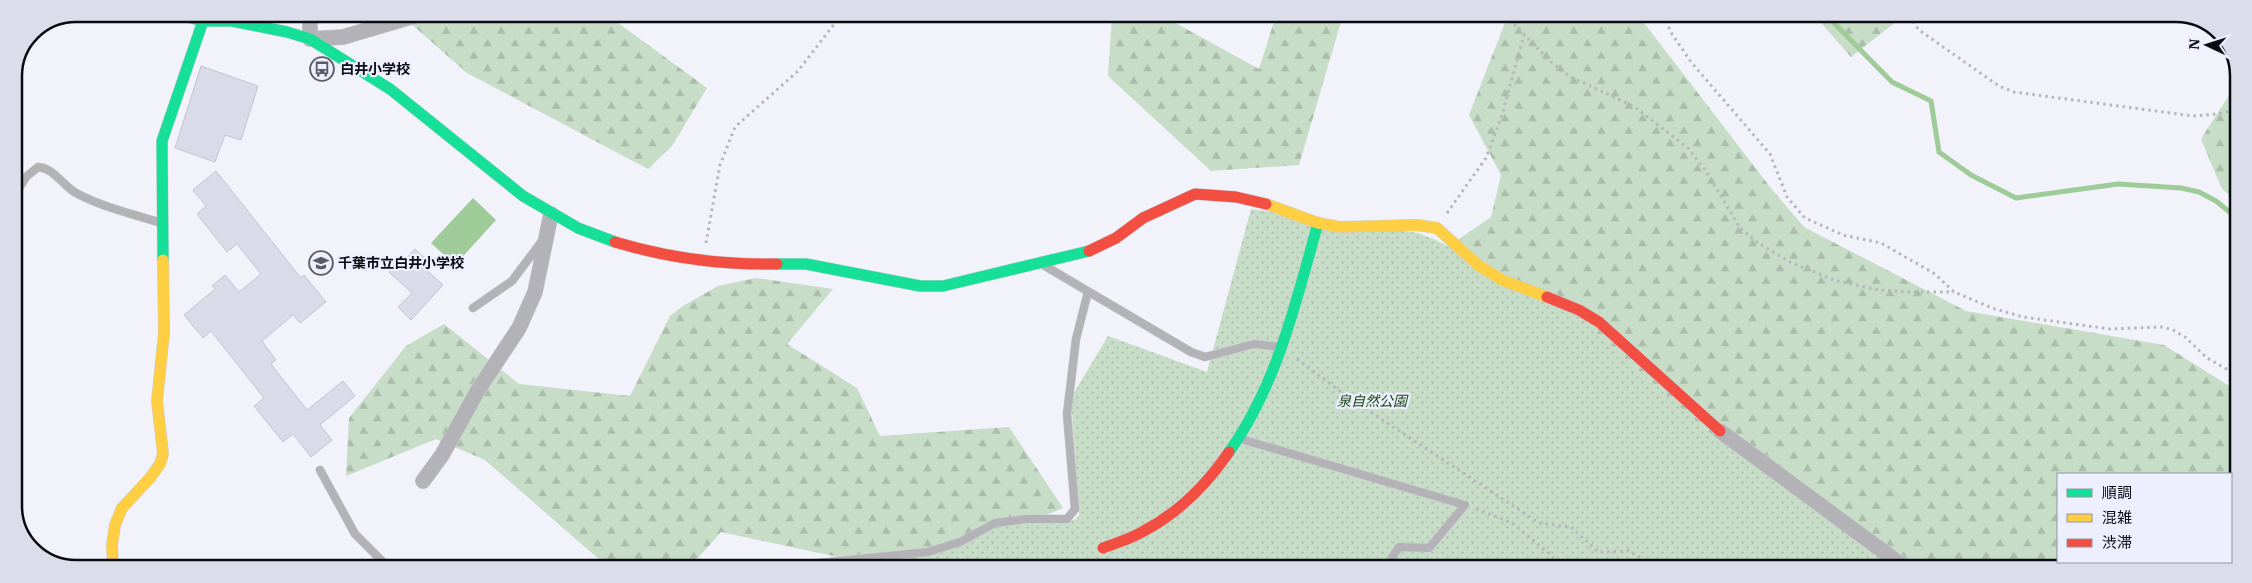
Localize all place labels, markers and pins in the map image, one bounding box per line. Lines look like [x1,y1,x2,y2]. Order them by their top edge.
bus stop icon: 白井小学校 [309,56,335,82]
place label: 白井小学校 [340,60,410,78]
school or university icon: 千葉市立白井小学校 [308,250,334,276]
place label: 千葉市立白井小学校 [338,254,464,272]

